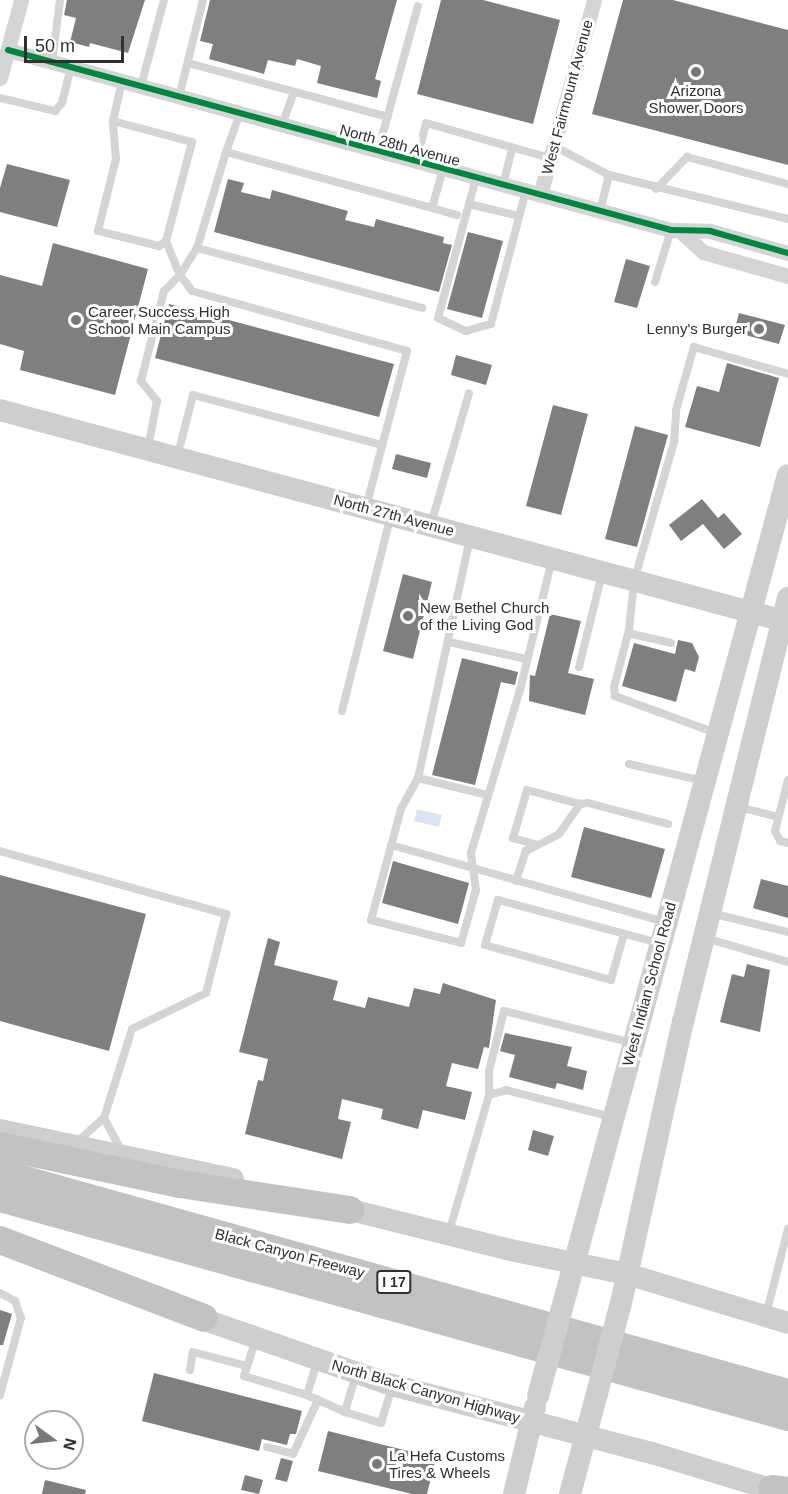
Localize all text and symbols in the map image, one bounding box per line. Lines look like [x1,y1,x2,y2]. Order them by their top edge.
street label: West Fairmount Avenue [538,17,596,177]
scale bar [27,24,128,62]
text: 50 m [35,36,75,56]
marker: Arizona Shower Doors [689,65,703,79]
place label: Arizona Shower Doors [648,81,744,116]
street label: North 28th Avenue [337,120,463,170]
place label: Career Success High School Main Campus [88,302,231,337]
marker: Career Success High School Main Campus [69,313,83,327]
place label: Lenny's Burger [647,320,747,338]
marker: Lenny's Burger [752,322,766,336]
street label: North 27th Avenue [331,490,457,540]
place label: New Bethel Church of the Living God [420,598,549,633]
marker: New Bethel Church of the Living God [401,609,415,623]
street label: West Indian School Road [618,900,680,1068]
street label: Black Canyon Freeway [213,1224,367,1282]
road number: I 17 [376,1271,412,1293]
street label: North Black Canyon Highway [330,1355,522,1427]
north arrow [24,1410,84,1470]
text: N [60,1436,80,1452]
place label: La Hefa Customs Tires & Wheels [389,1446,505,1481]
marker: La Hefa Customs Tires & Wheels [370,1457,384,1471]

